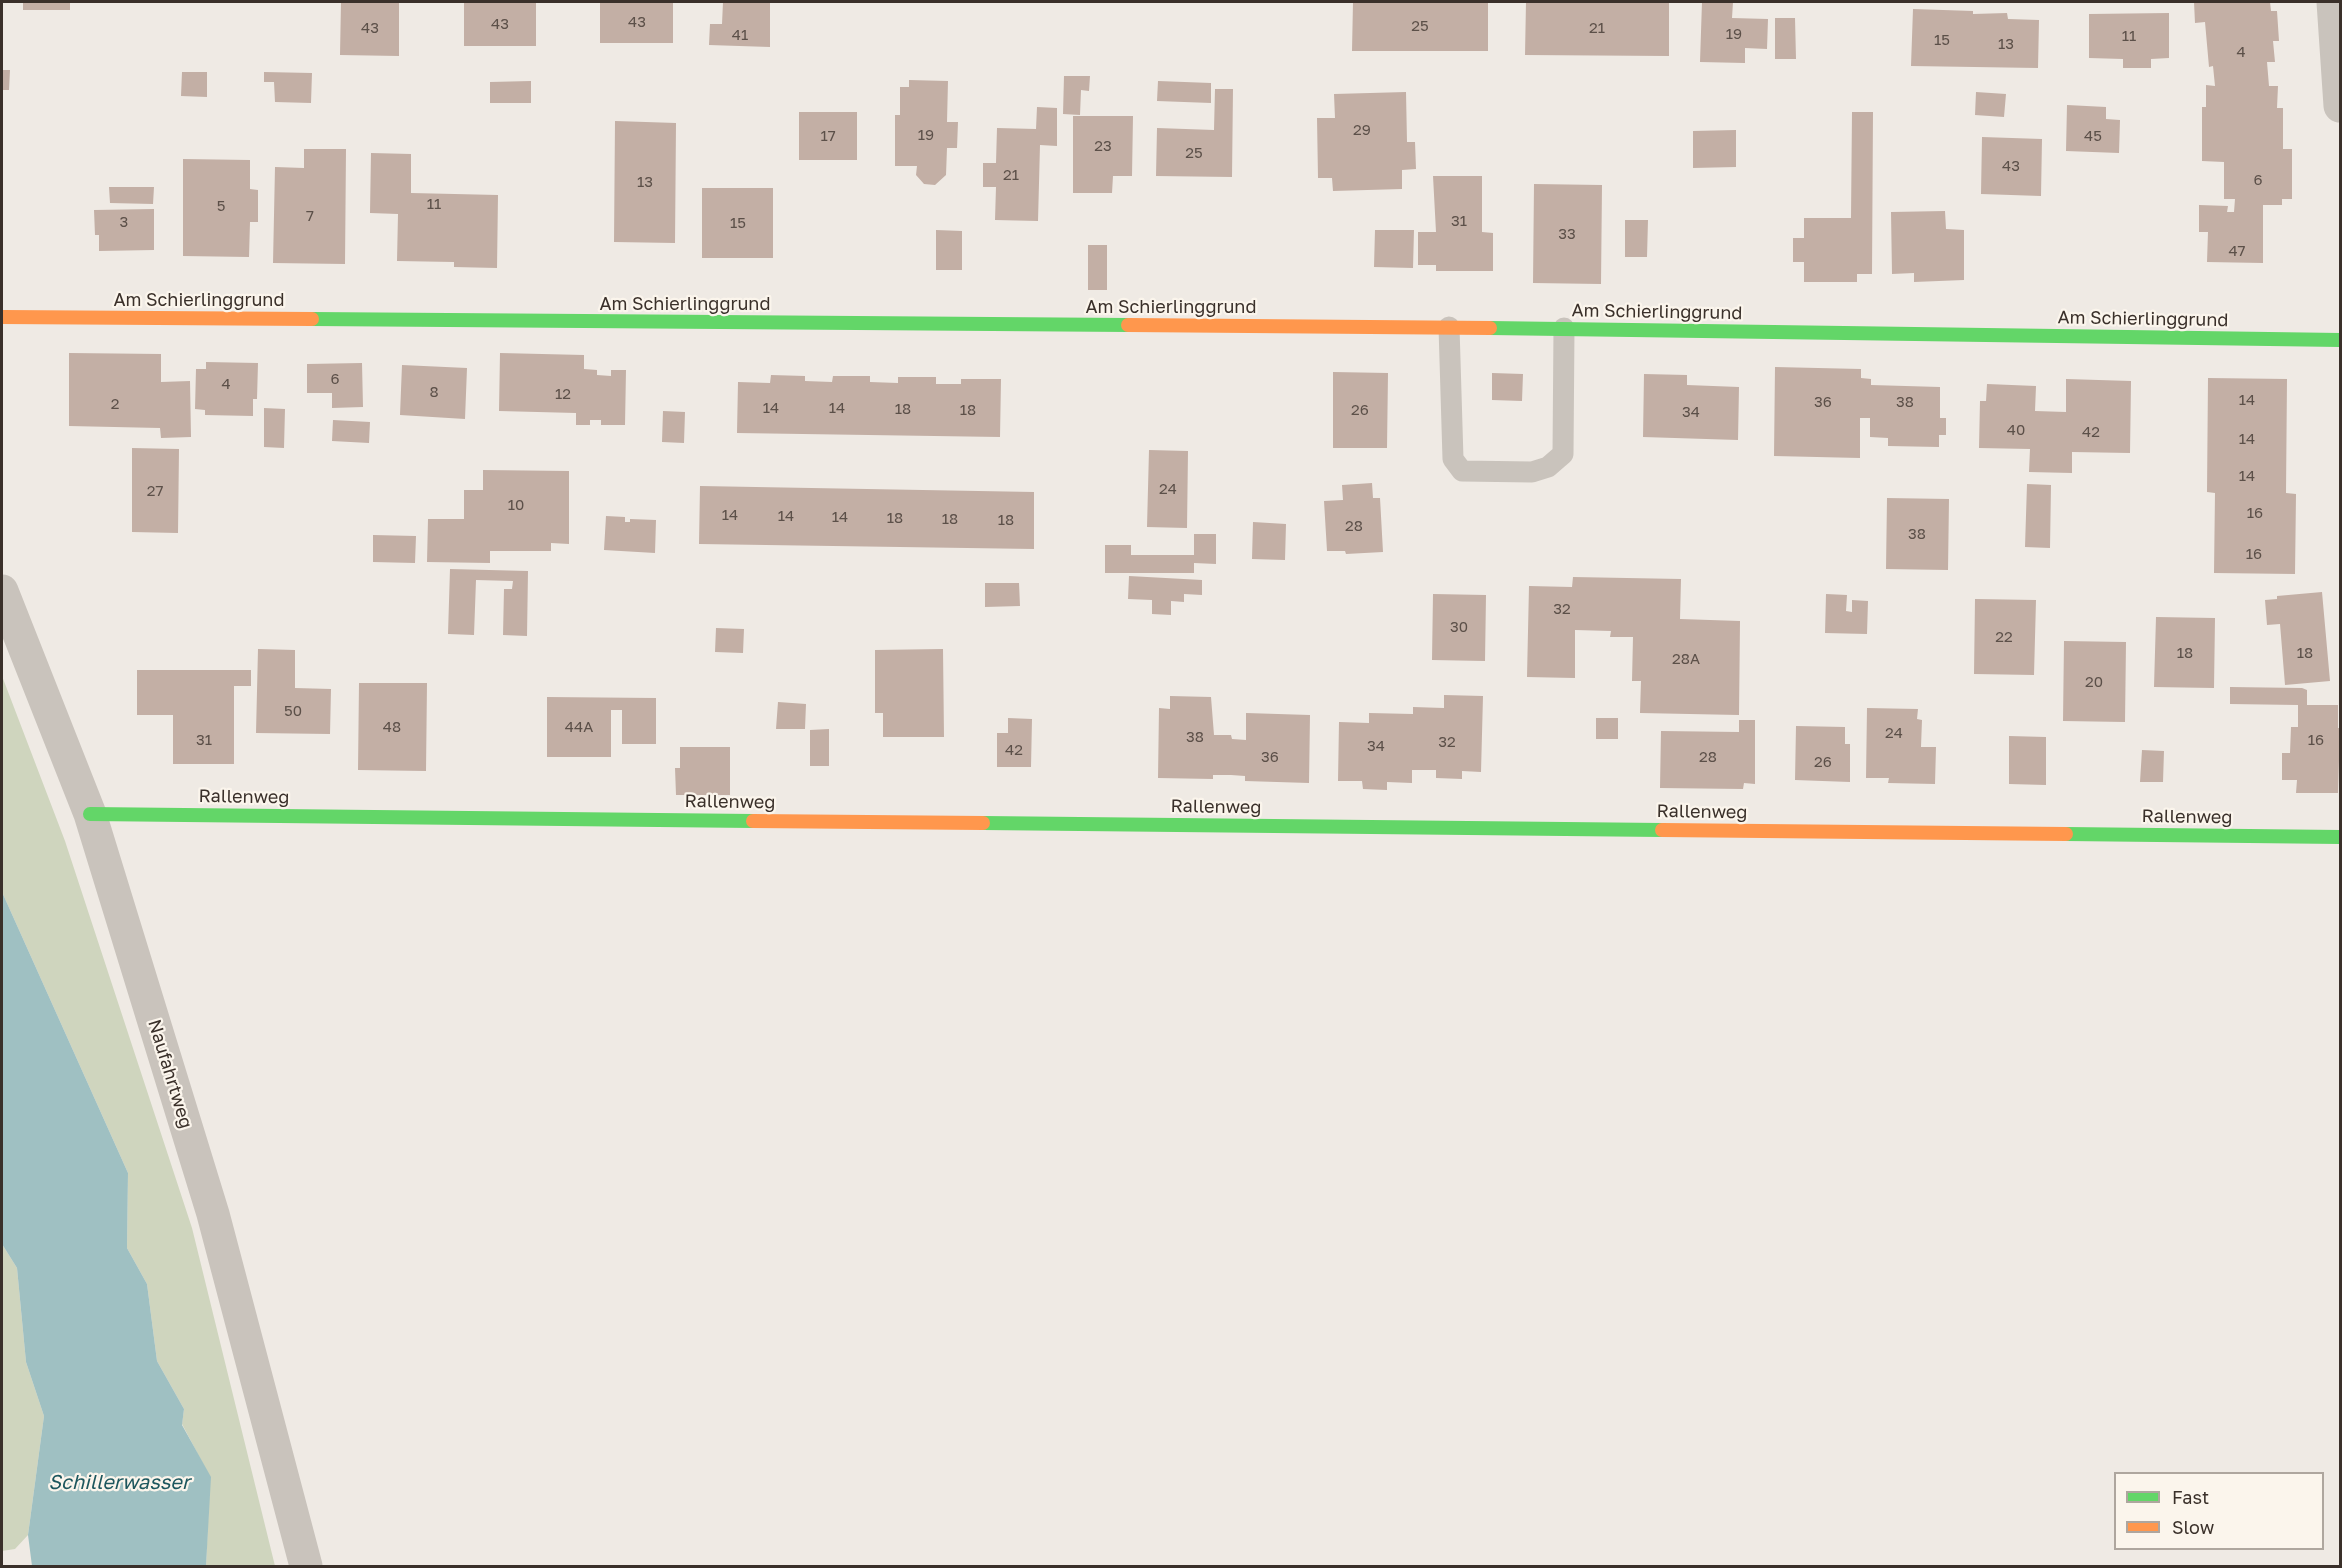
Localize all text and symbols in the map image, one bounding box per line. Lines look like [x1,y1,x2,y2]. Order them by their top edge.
house number: 43 [628,13,646,31]
house number: 43 [491,15,509,33]
house number: 25 [1411,17,1429,35]
house number: 43 [361,19,379,37]
house number: 21 [1589,19,1605,37]
house number: 19 [1726,25,1742,43]
house number: 41 [732,26,748,44]
house number: 11 [2122,27,2136,45]
house number: 15 [1934,31,1950,49]
house number: 13 [1998,35,2014,53]
house number: 4 [2236,43,2246,61]
house number: 29 [1353,121,1371,139]
house number: 19 [918,126,934,144]
house number: 17 [820,127,836,145]
house number: 45 [2084,127,2102,145]
house number: 23 [1094,137,1112,155]
house number: 25 [1185,144,1203,162]
house number: 43 [2002,157,2020,175]
house number: 21 [1003,166,1019,184]
house number: 6 [2253,171,2263,189]
house number: 13 [637,173,653,191]
house number: 11 [427,195,441,213]
house number: 5 [217,197,225,215]
house number: 7 [306,207,314,225]
house number: 31 [1451,212,1467,230]
house number: 3 [120,213,128,231]
house number: 15 [730,214,746,232]
house number: 33 [1558,225,1576,243]
house number: 47 [2228,242,2246,260]
street label: Am Schierlinggrund [113,289,285,311]
street label: Am Schierlinggrund [599,293,771,315]
street label: Am Schierlinggrund [1085,296,1257,318]
street label: Am Schierlinggrund [1571,300,1743,324]
street label: Am Schierlinggrund [2057,307,2229,331]
house number: 6 [330,370,340,388]
house number: 4 [221,375,231,393]
house number: 8 [429,383,439,401]
house number: 12 [555,385,571,403]
house number: 14 [2239,391,2255,409]
house number: 36 [1814,393,1832,411]
house number: 38 [1896,393,1914,411]
house number: 2 [111,395,119,413]
house number: 14 [763,399,779,417]
house number: 14 [829,399,845,417]
house number: 18 [895,400,911,418]
house number: 18 [960,401,976,419]
house number: 26 [1351,401,1369,419]
house number: 34 [1682,403,1700,421]
house number: 40 [2007,421,2025,439]
house number: 42 [2082,423,2100,441]
house number: 14 [2239,430,2255,448]
house number: 14 [2239,467,2255,485]
house number: 24 [1159,480,1177,498]
house number: 27 [147,482,163,500]
house number: 10 [508,496,524,514]
house number: 16 [2247,504,2263,522]
house number: 14 [722,506,738,524]
house number: 14 [778,507,794,525]
house number: 14 [832,508,848,526]
house number: 18 [887,509,903,527]
house number: 18 [942,510,958,528]
house number: 18 [998,511,1014,529]
house number: 28 [1345,517,1363,535]
house number: 38 [1908,525,1926,543]
house number: 16 [2246,545,2262,563]
house number: 32 [1553,600,1571,618]
house number: 30 [1450,618,1468,636]
house number: 22 [1995,628,2013,646]
house number: 18 [2177,644,2193,662]
house number: 18 [2297,644,2313,662]
house number: 28A [1672,650,1700,668]
house number: 20 [2085,673,2103,691]
house number: 50 [284,702,302,720]
house number: 48 [383,718,401,736]
house number: 44A [565,718,593,736]
house number: 24 [1885,724,1903,742]
house number: 38 [1186,728,1204,746]
house number: 31 [196,731,212,749]
house number: 16 [2308,731,2324,749]
house number: 32 [1438,733,1456,751]
house number: 34 [1367,737,1385,755]
house number: 42 [1005,741,1023,759]
house number: 36 [1261,748,1279,766]
house number: 28 [1699,748,1717,766]
house number: 26 [1814,753,1832,771]
street label: Rallenweg [198,785,290,809]
street label: Rallenweg [684,790,776,814]
street label: Rallenweg [1170,795,1262,819]
street label: Rallenweg [1656,800,1748,824]
street label: Rallenweg [2141,805,2233,829]
street label: Naufahrtweg [143,1017,197,1131]
water label: Schillerwasser [48,1471,190,1495]
legend [2114,1472,2324,1550]
text: Fast [2172,1486,2209,1508]
text: Slow [2172,1516,2214,1538]

